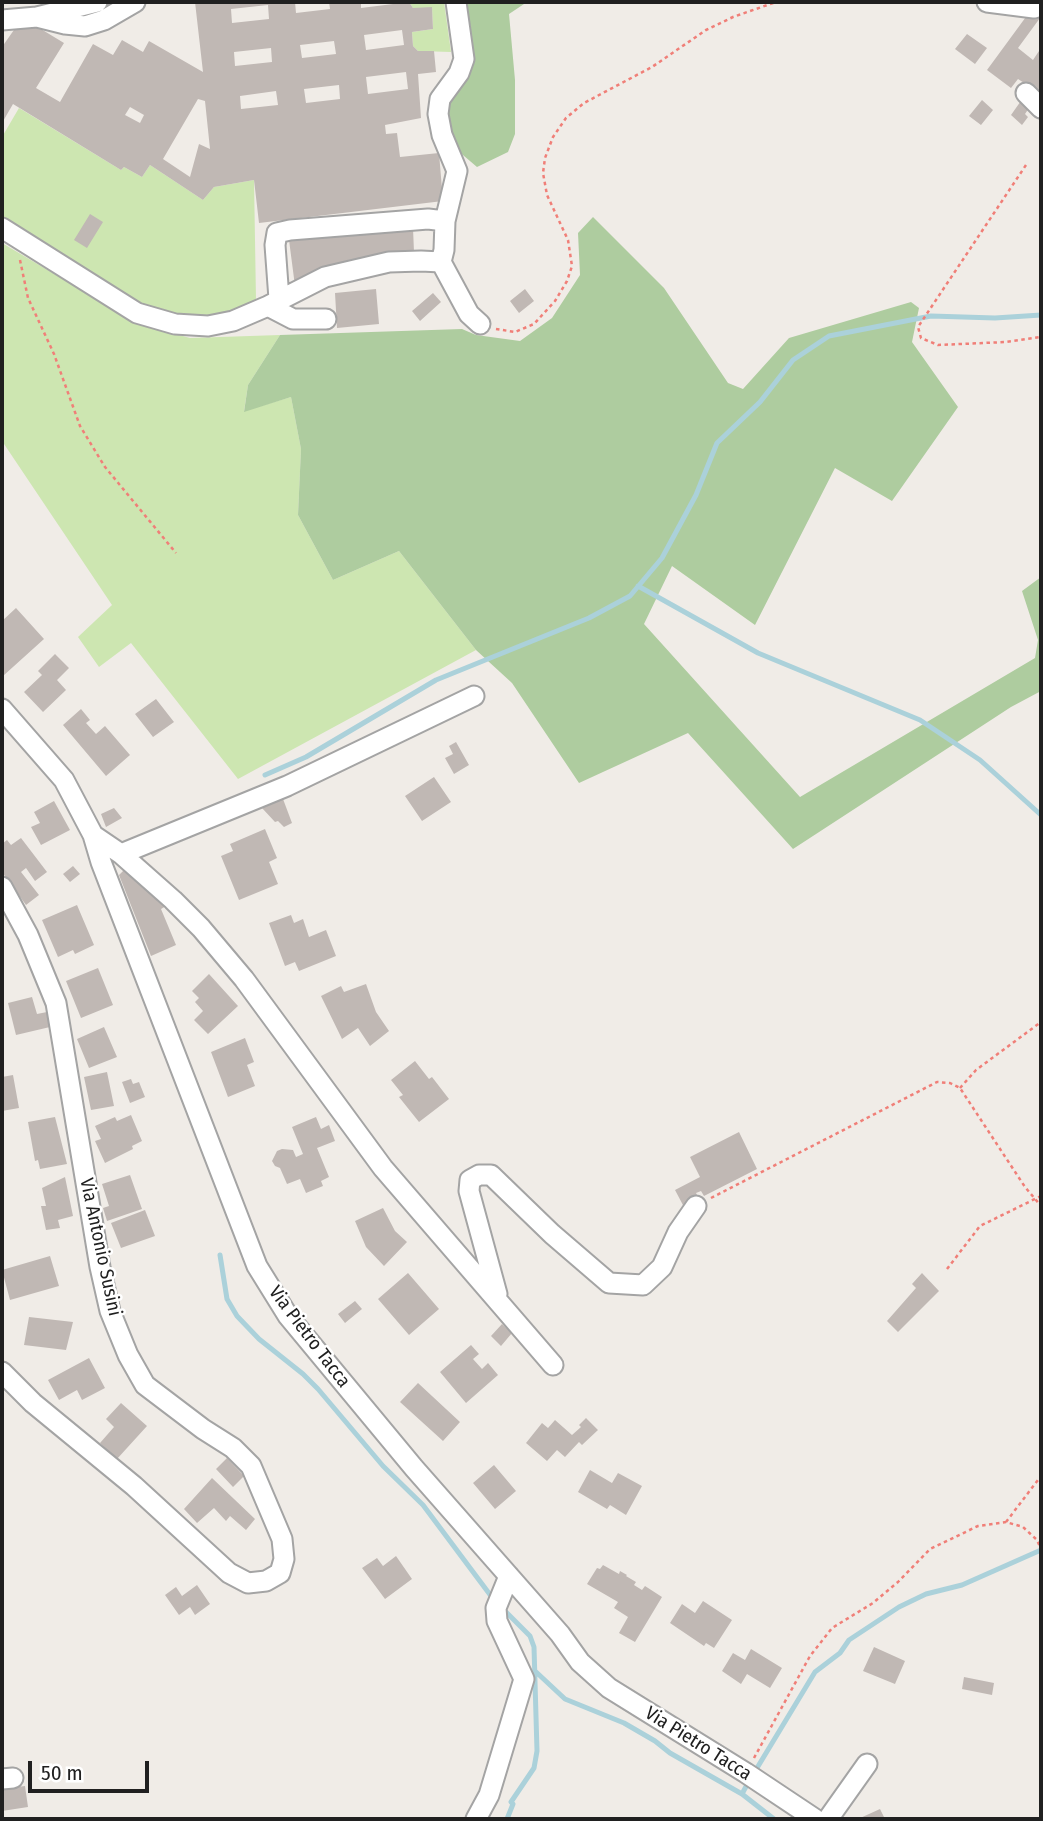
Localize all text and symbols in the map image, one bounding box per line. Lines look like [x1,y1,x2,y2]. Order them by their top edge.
street label: Via Antonio Susini [74,1176,126,1318]
street label: Via Pietro Tacca [263,1282,355,1392]
street label: Via Pietro Tacca [641,1702,755,1786]
scale bar [32,1748,152,1792]
text: 50 m [41,1760,83,1786]

